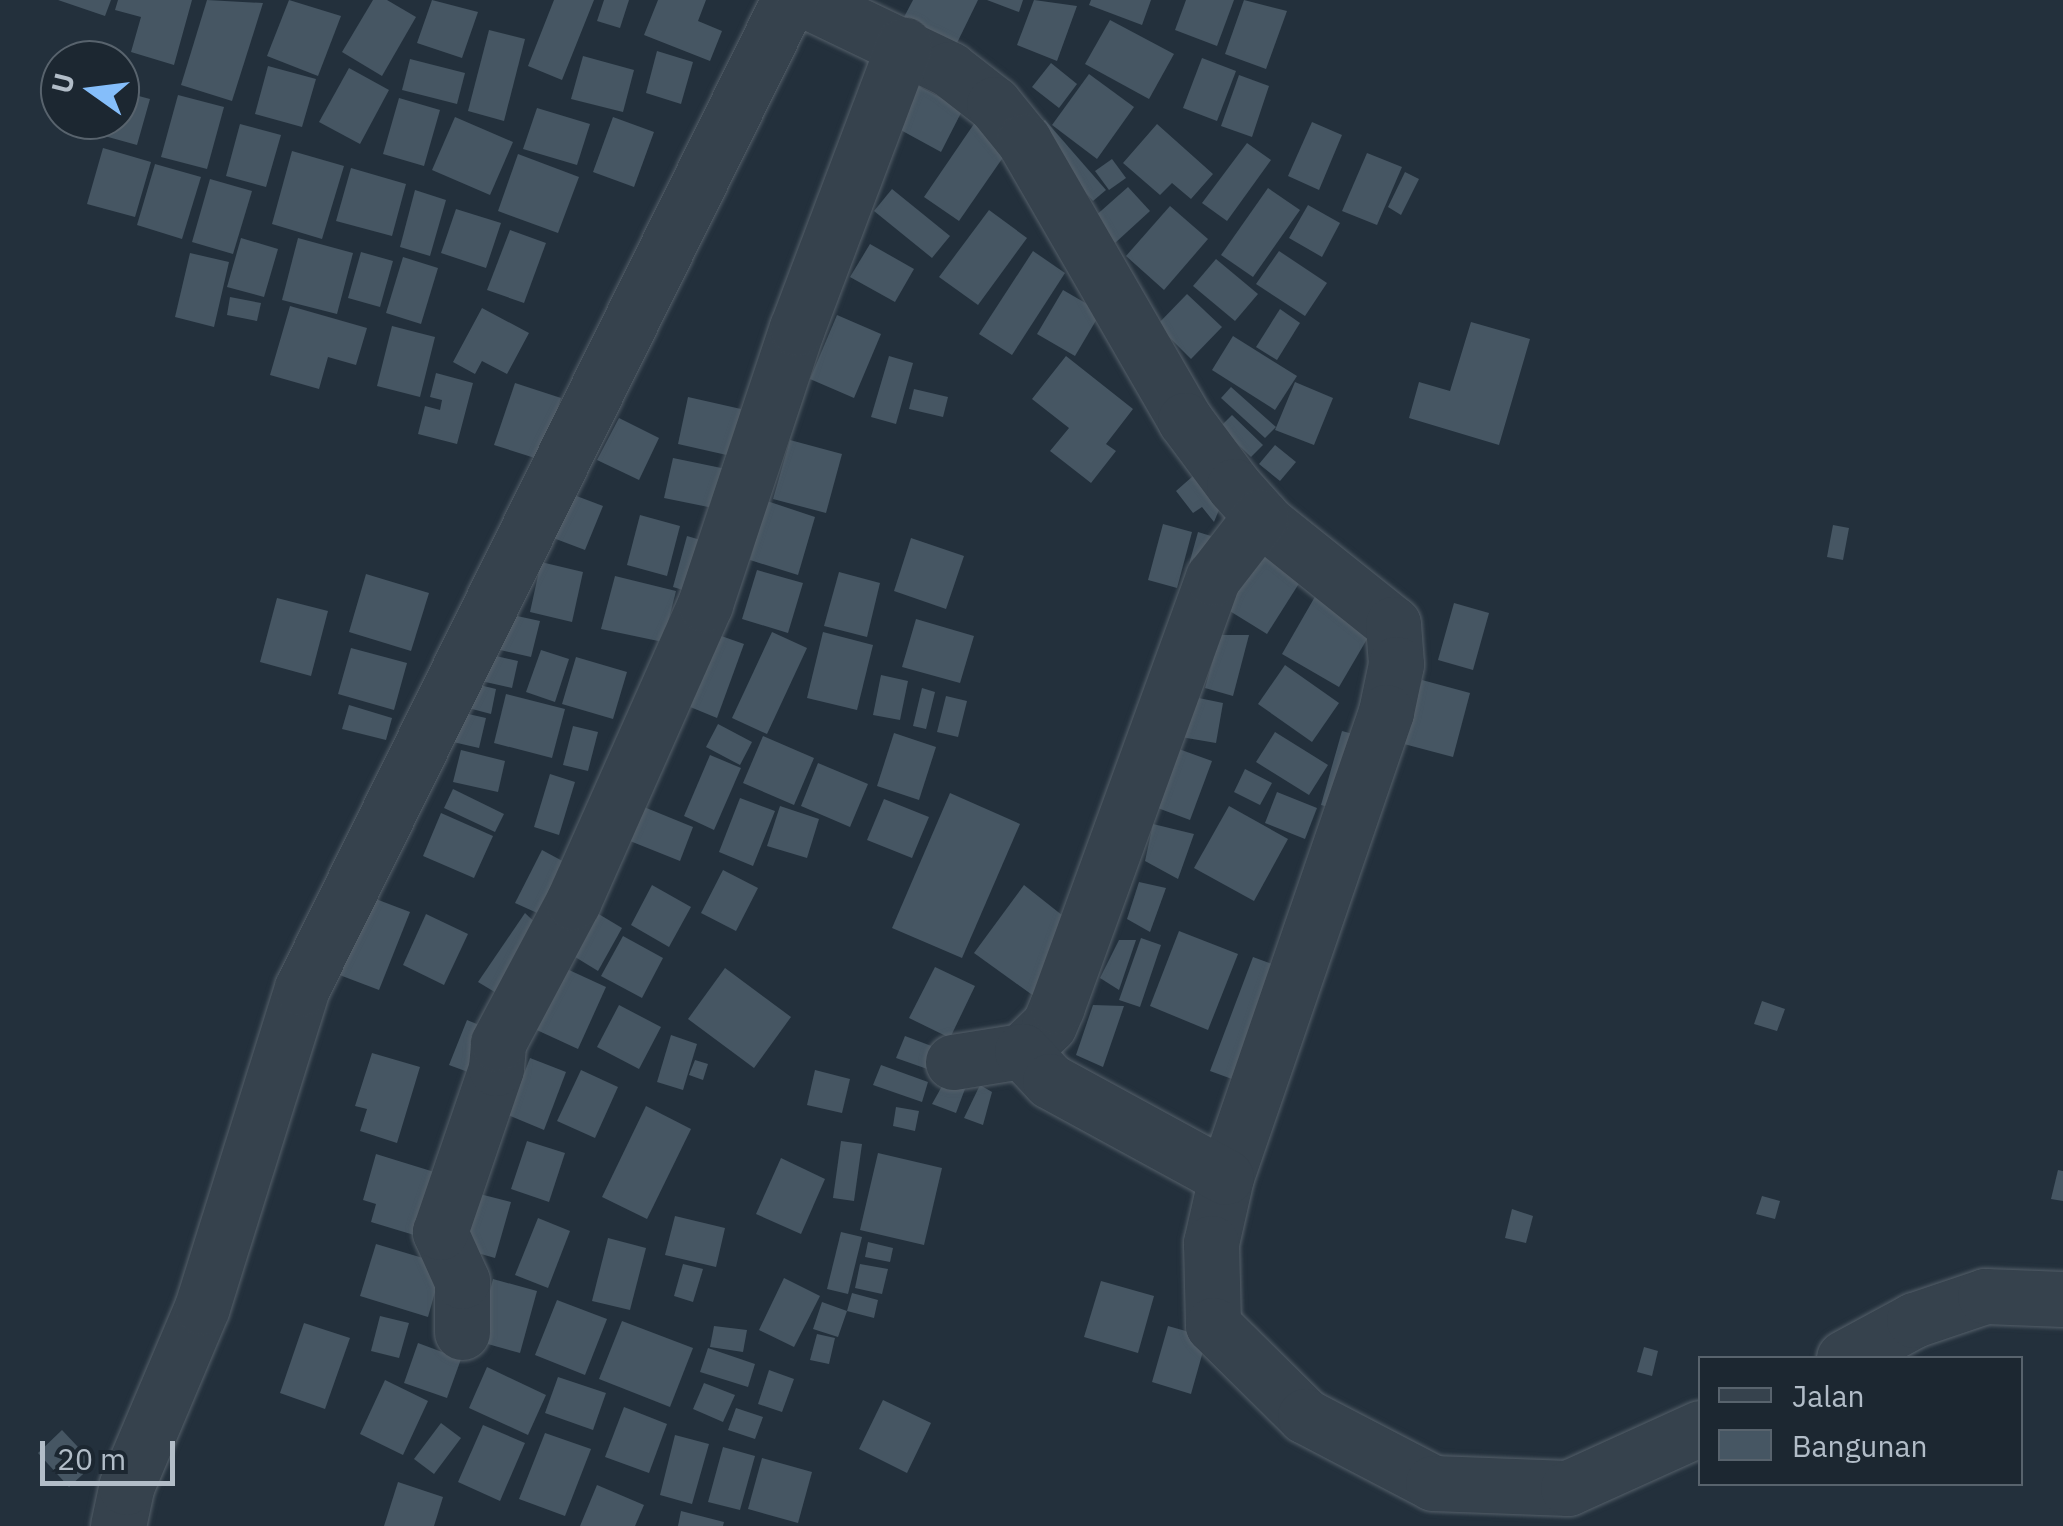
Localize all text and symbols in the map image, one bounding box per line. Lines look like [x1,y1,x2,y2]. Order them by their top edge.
north arrow [40,40,140,140]
text: U [42,69,83,97]
legend [1698,1356,2023,1486]
text: Jalan [1792,1376,1865,1415]
scale bar [45,1421,180,1483]
text: Bangunan [1792,1426,1928,1465]
text: 20 m [57,1439,126,1478]

